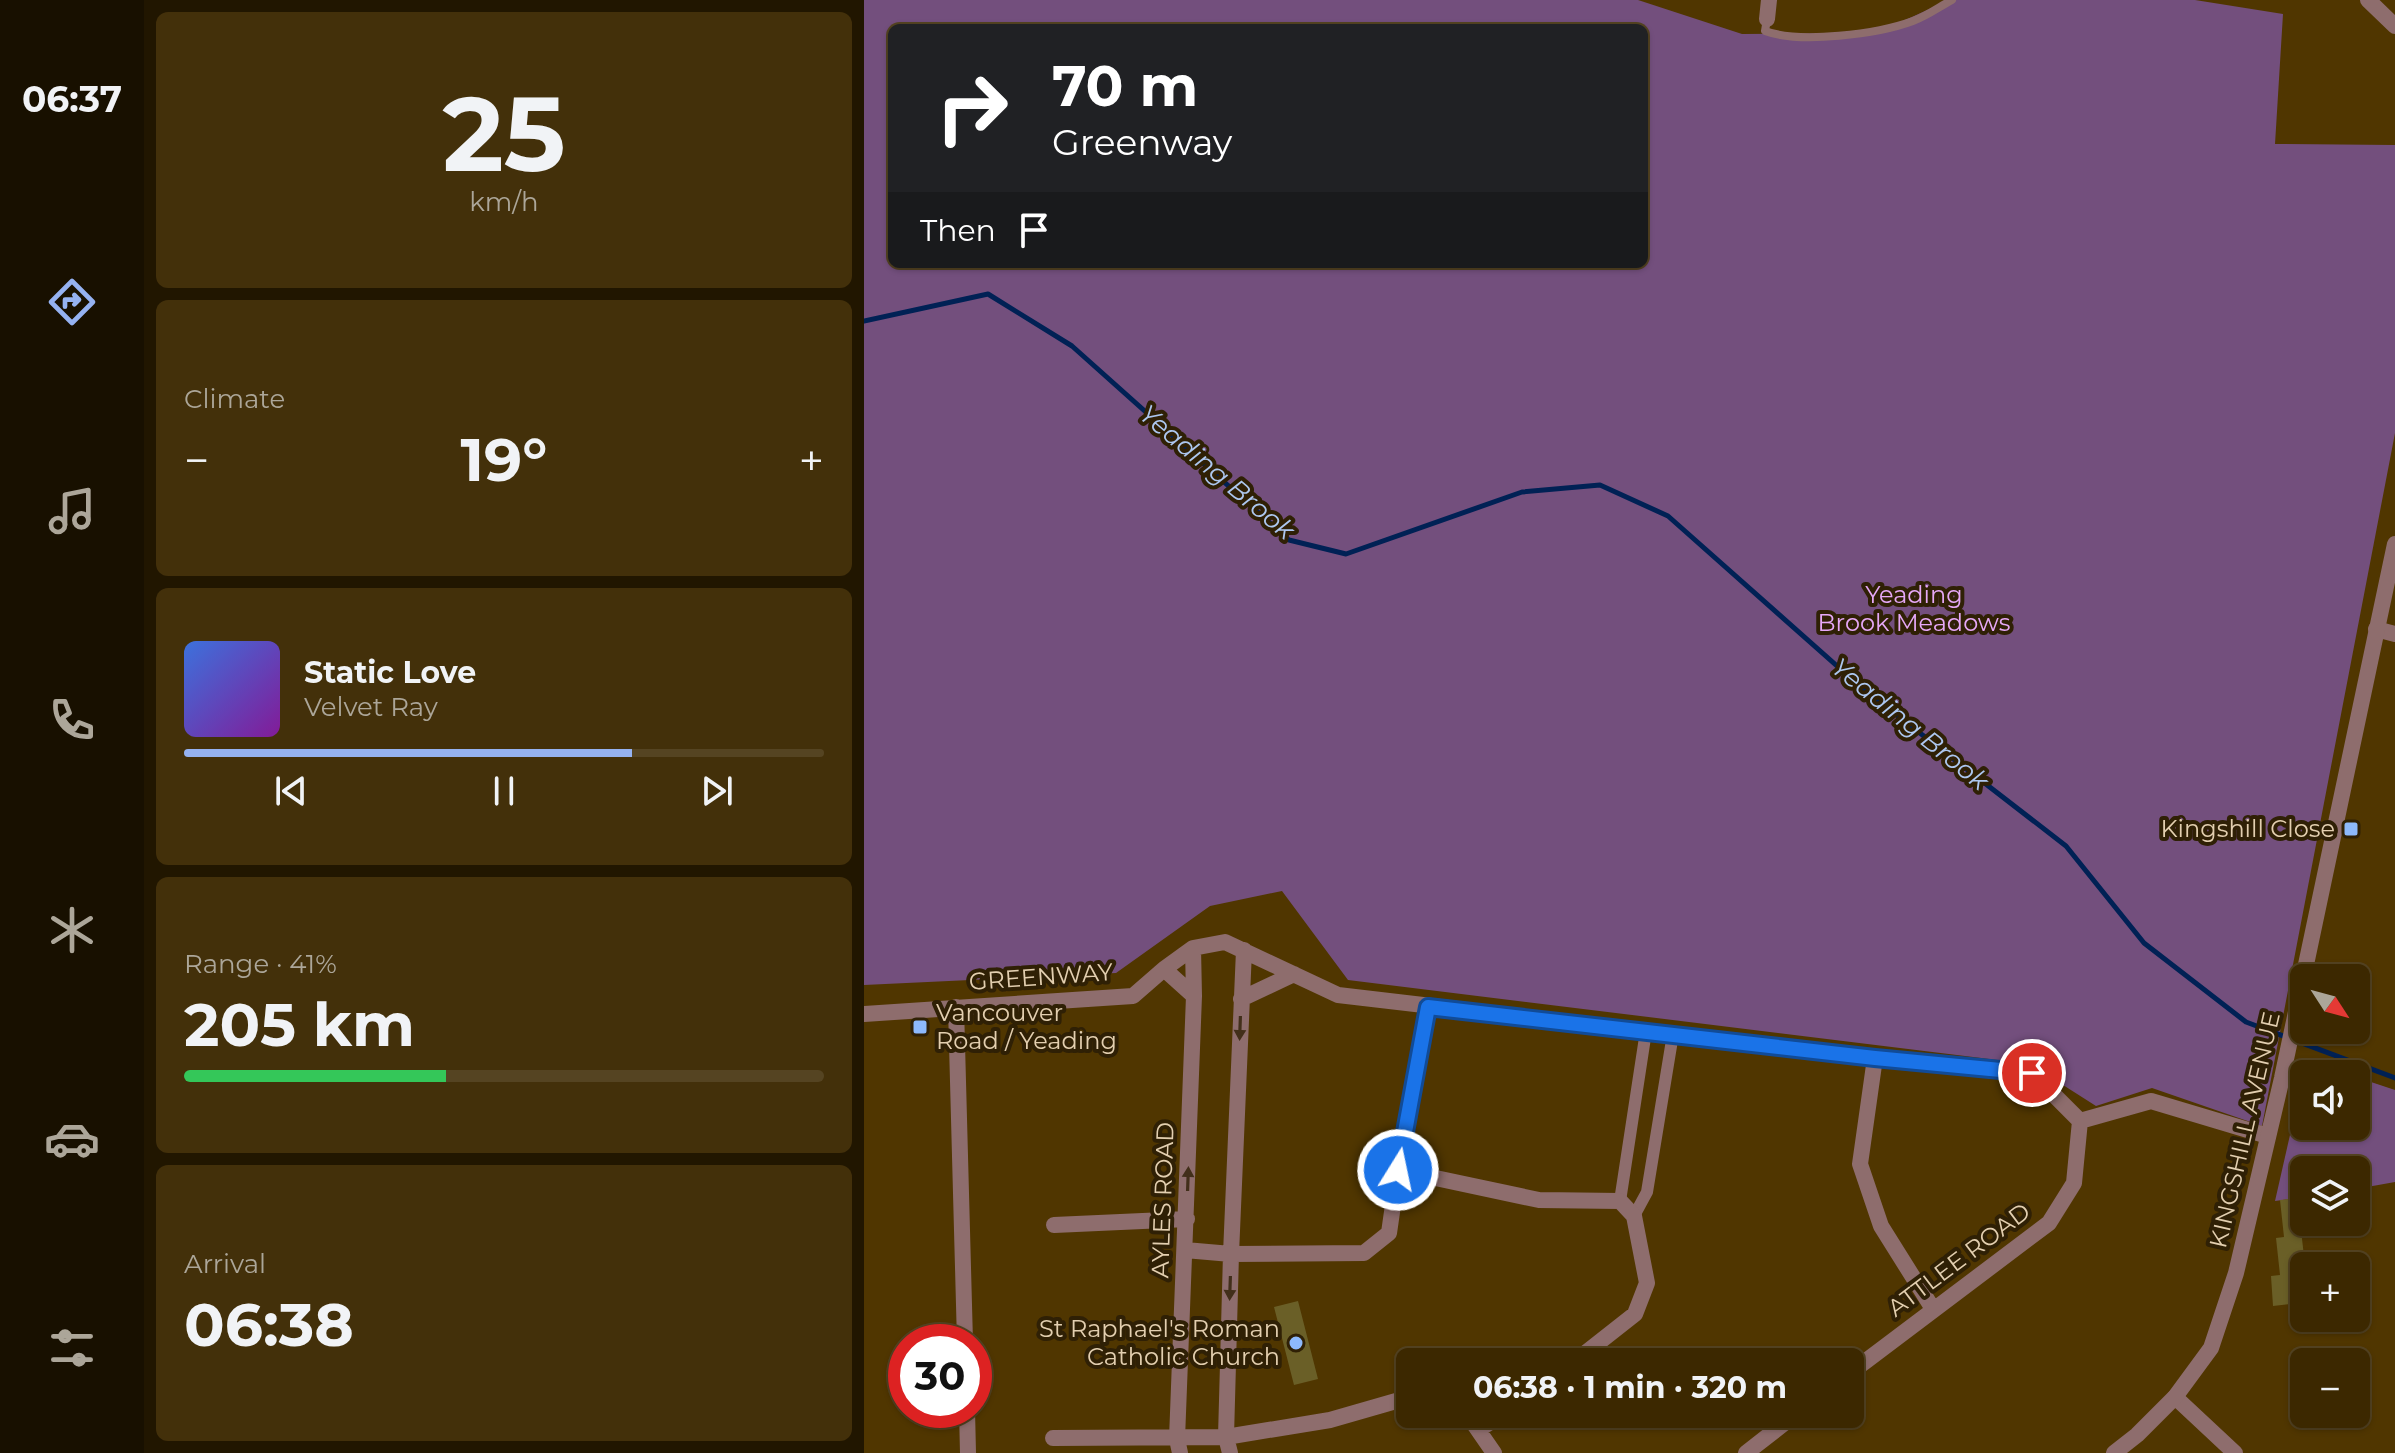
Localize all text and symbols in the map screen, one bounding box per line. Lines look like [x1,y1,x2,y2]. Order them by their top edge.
text: 70 m [1052,52,1198,120]
icon: right [920,56,1024,160]
text: 25 [442,70,566,197]
text: 06:37 [22,77,122,121]
text: Greenway [1052,120,1232,164]
text: km/h [469,186,539,218]
icon: arrive [1012,208,1056,252]
text: Then [920,212,996,249]
icon: directions [44,274,100,330]
text: Climate [184,383,285,415]
water label: Yeading Brook [1133,398,1303,547]
text: 19° [461,423,547,496]
text: − [184,433,209,487]
text: + [799,433,824,487]
icon: music [44,483,100,539]
park label: Yeading Brook Meadows [1818,580,2011,637]
water label: Yeading Brook [1825,651,1996,798]
text: Static Love [304,654,476,691]
text: Velvet Ray [304,691,438,723]
icon: phone [44,692,100,748]
icon: previous [269,769,313,813]
icon: pause [482,769,526,813]
icon: next [695,769,739,813]
place label: Kingshill Close [2160,814,2335,843]
marker: Kingshill Close [2342,820,2360,838]
icon: climate [44,902,100,958]
text: Range · 41% [184,948,337,980]
street label: GREENWAY [968,957,1115,996]
north arrow [2290,964,2370,1044]
map controls [2290,964,2370,1428]
text: 205 km [184,988,415,1061]
place label: Vancouver Road / Yeading [936,998,1117,1055]
street label: KINGSHILL AVENUE [2203,1009,2286,1251]
one-way arrow [1234,1016,1247,1041]
marker: Vancouver Road / Yeading [911,1018,929,1036]
pin [1998,1039,2066,1107]
icon: arrive [2010,1051,2054,1095]
button: sound [2290,1060,2370,1140]
icon: car [44,1111,100,1167]
street label: AYLES ROAD [1145,1121,1180,1279]
position arrow [1356,1128,1440,1212]
button: layers [2290,1156,2370,1236]
one-way arrow [1182,1166,1195,1191]
street label: ATTLEE ROAD [1882,1197,2036,1323]
text: Arrival [184,1248,266,1280]
button: + [2290,1252,2370,1332]
one-way arrow [1224,1276,1237,1301]
text: 06:38 [184,1288,354,1361]
place label: St Raphael's Roman Catholic Church [1039,1314,1280,1371]
icon: filters [44,1320,100,1376]
speed limit sign: 30 [888,1324,992,1428]
marker: St Raphael's Roman Catholic Church [1287,1334,1305,1352]
button: − [2290,1348,2370,1428]
text: 06:38 · 1 min · 320 m [1473,1369,1787,1406]

